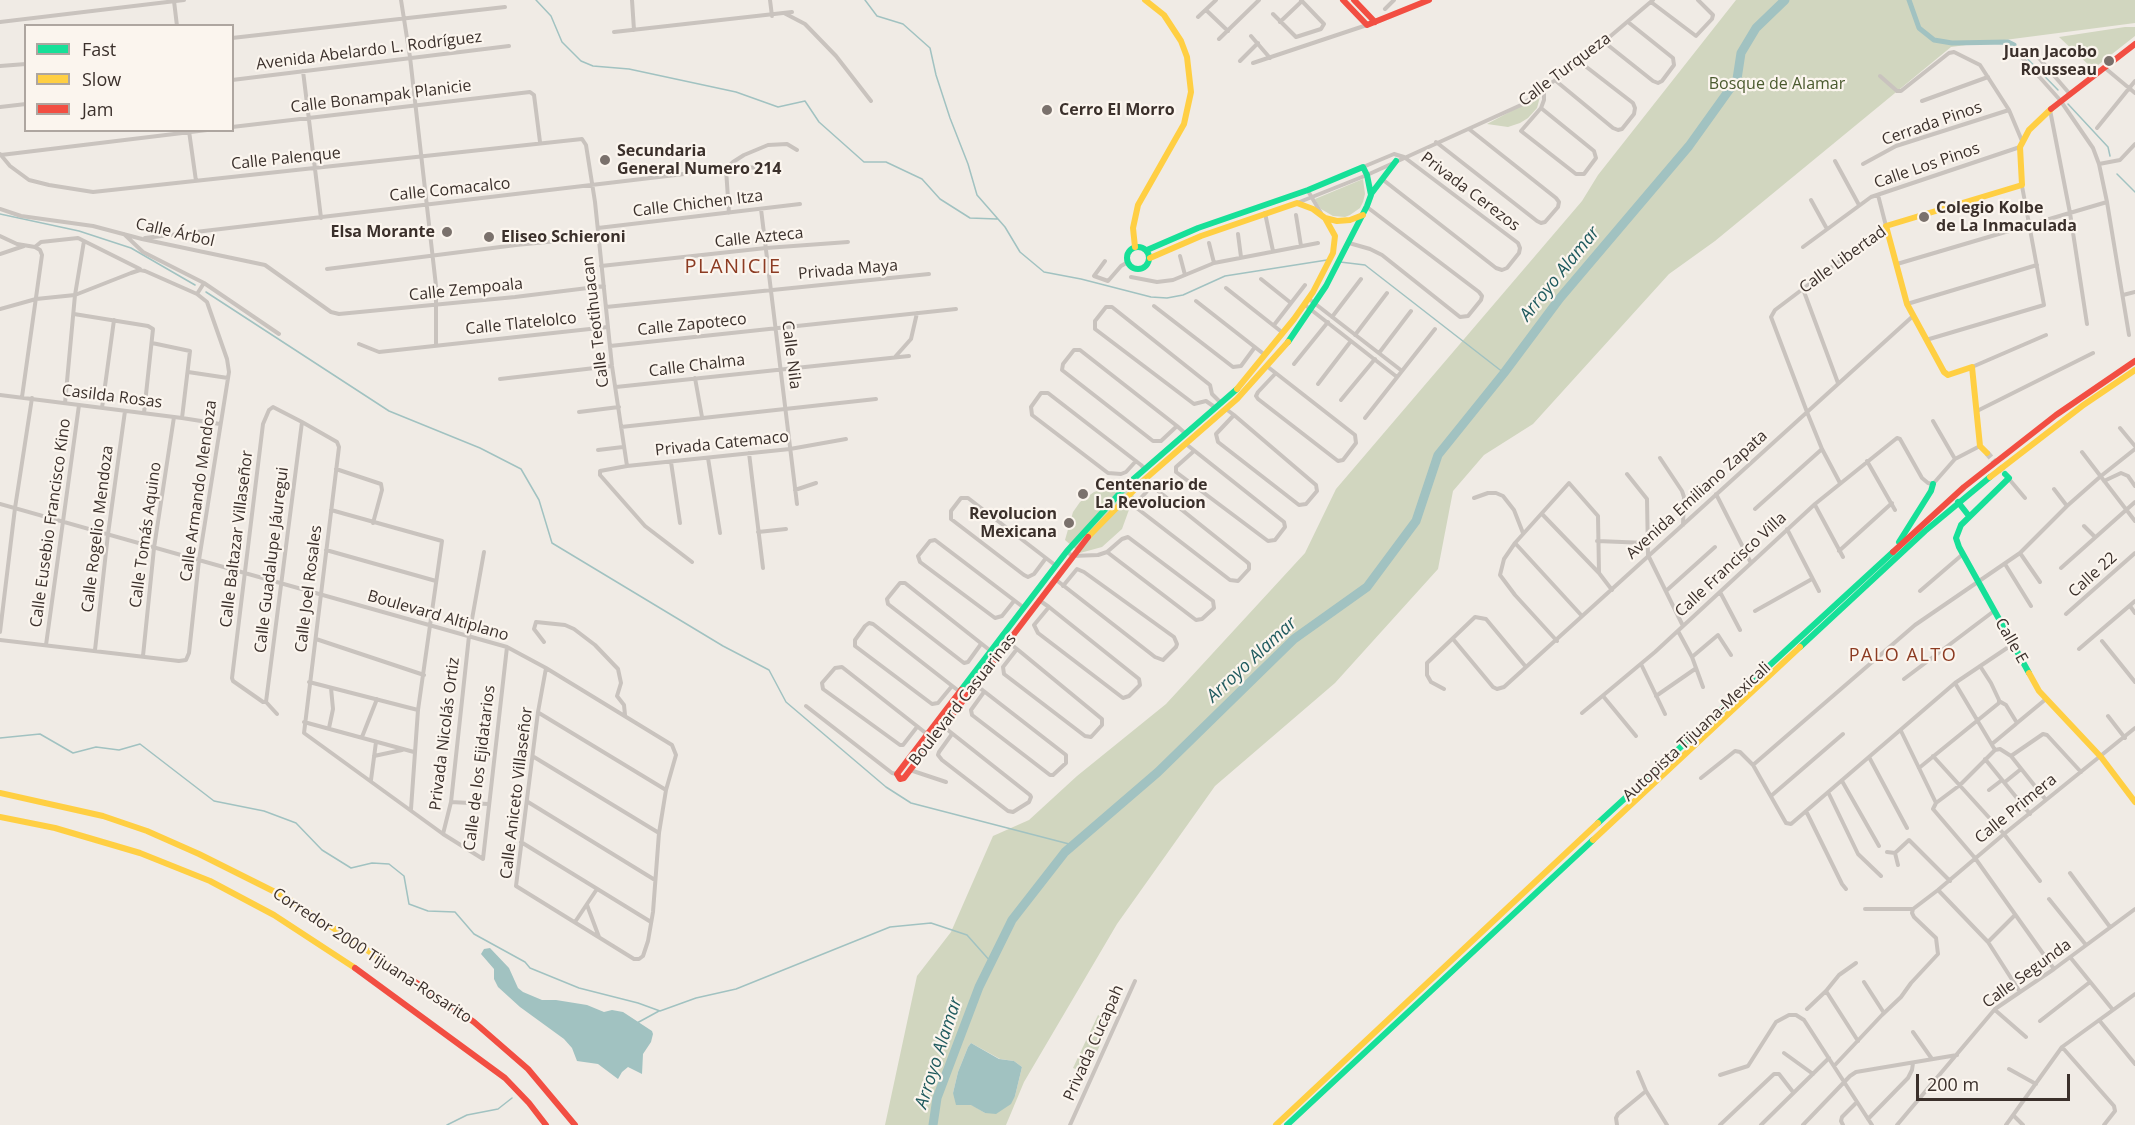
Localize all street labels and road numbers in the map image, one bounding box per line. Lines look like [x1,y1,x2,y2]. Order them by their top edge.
street label: Avenida Abelardo L. Rodríguez [255,28,483,74]
street label: Calle Turqueza [1515,29,1615,111]
street label: Calle Bonampak Planicie [290,76,472,118]
street label: Cerrada Pinos [1879,98,1985,150]
street label: Calle Los Pinos [1872,139,1982,193]
street label: Calle Palenque [230,144,342,174]
street label: Privada Cerezos [1417,148,1523,236]
street label: Calle Comacalco [389,174,511,206]
street label: Calle Chichen Itza [632,186,764,222]
street label: Calle Árbol [134,215,216,251]
street label: Calle Libertad [1796,222,1890,298]
street label: Calle Azteca [714,224,804,252]
street label: Calle Teotihuacan [578,255,614,389]
street label: Privada Maya [797,256,899,284]
street label: Calle Zempoala [408,274,524,306]
street label: Calle Tlatelolco [464,309,578,339]
street label: Calle Zapoteco [636,310,748,340]
street label: Calle Nila [777,319,805,391]
street label: Calle Chalma [648,351,746,381]
street label: Casilda Rosas [61,381,163,413]
street label: Calle Armando Mendoza [177,399,221,583]
street label: Calle Eusebio Francisco Kino [27,417,75,629]
street label: Privada Catemaco [654,427,790,461]
street label: Avenida Emiliano Zapata [1622,427,1772,563]
street label: Calle Rogelio Mendoza [78,444,118,614]
street label: Calle Baltazar Villaseñor [217,449,257,629]
street label: Calle Tomás Aquino [126,461,166,609]
street label: Calle Guadalupe Jáuregui [251,466,293,654]
street label: Calle Francisco Villa [1671,509,1791,621]
street label: Calle Joel Rosales [292,524,326,654]
street label: Calle 22 [2065,548,2121,602]
street label: Boulevard Altiplano [365,587,511,645]
street label: Calle E [1990,615,2032,667]
street label: Boulevard Casuarinas [905,630,1021,770]
street label: Privada Nicolás Ortiz [426,656,464,812]
street label: Autopista Tijuana-Mexicali [1619,658,1775,806]
street label: Calle de los Ejidatarios [460,684,500,852]
street label: Calle Aniceto Villaseñor [497,706,537,880]
street label: Calle Primera [1971,770,2061,848]
street label: Corredor 2000 Tijuana-Rosarito [269,884,475,1028]
street label: Calle Segunda [1979,935,2075,1013]
street label: Privada Cucapah [1060,982,1128,1104]

